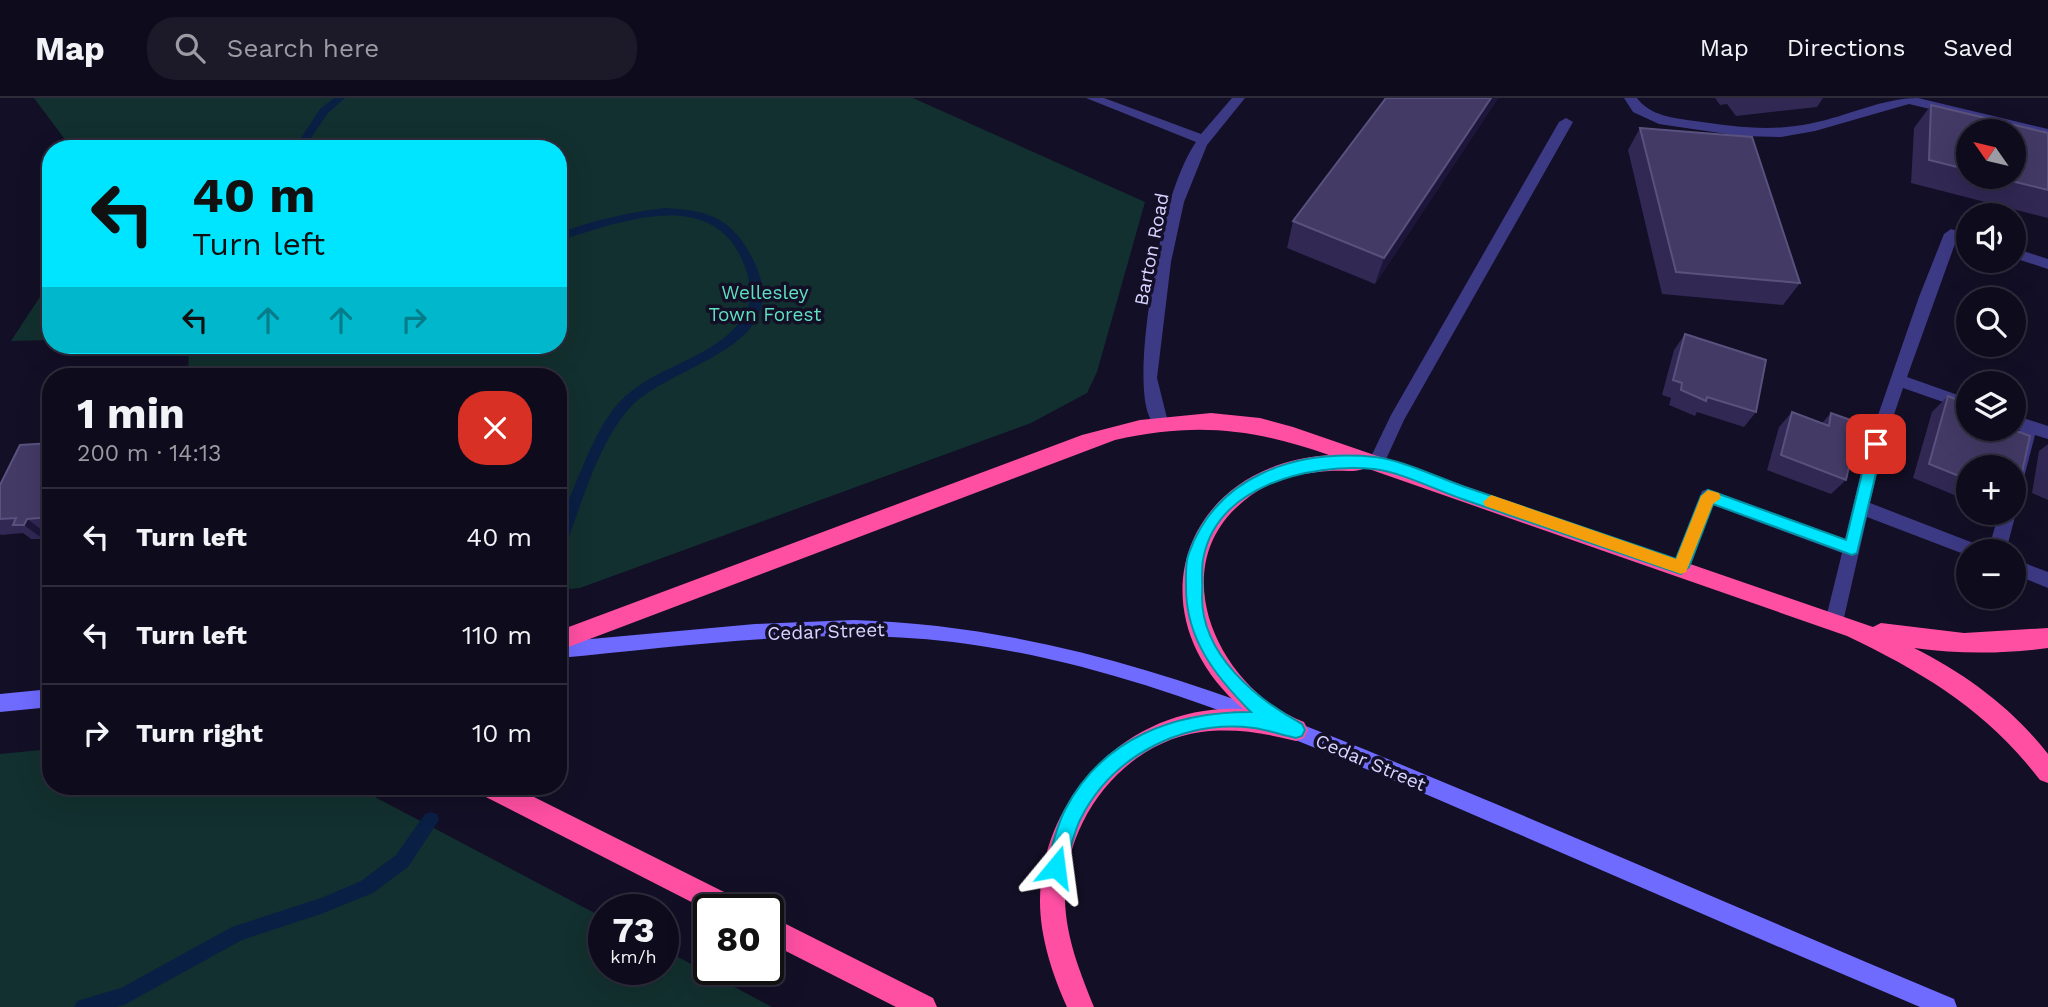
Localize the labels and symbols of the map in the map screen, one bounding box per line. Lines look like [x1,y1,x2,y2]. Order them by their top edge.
north arrow [1956,119,2026,189]
street label: Barton Road [1129,191,1174,307]
park label: Wellesley Town Forest [709,281,822,326]
pin [1846,414,1906,474]
street label: Cedar Street [767,618,885,645]
street label: Cedar Street [1312,729,1429,796]
position arrow [1019,830,1093,904]
speed limit sign: 80 [693,894,784,985]

